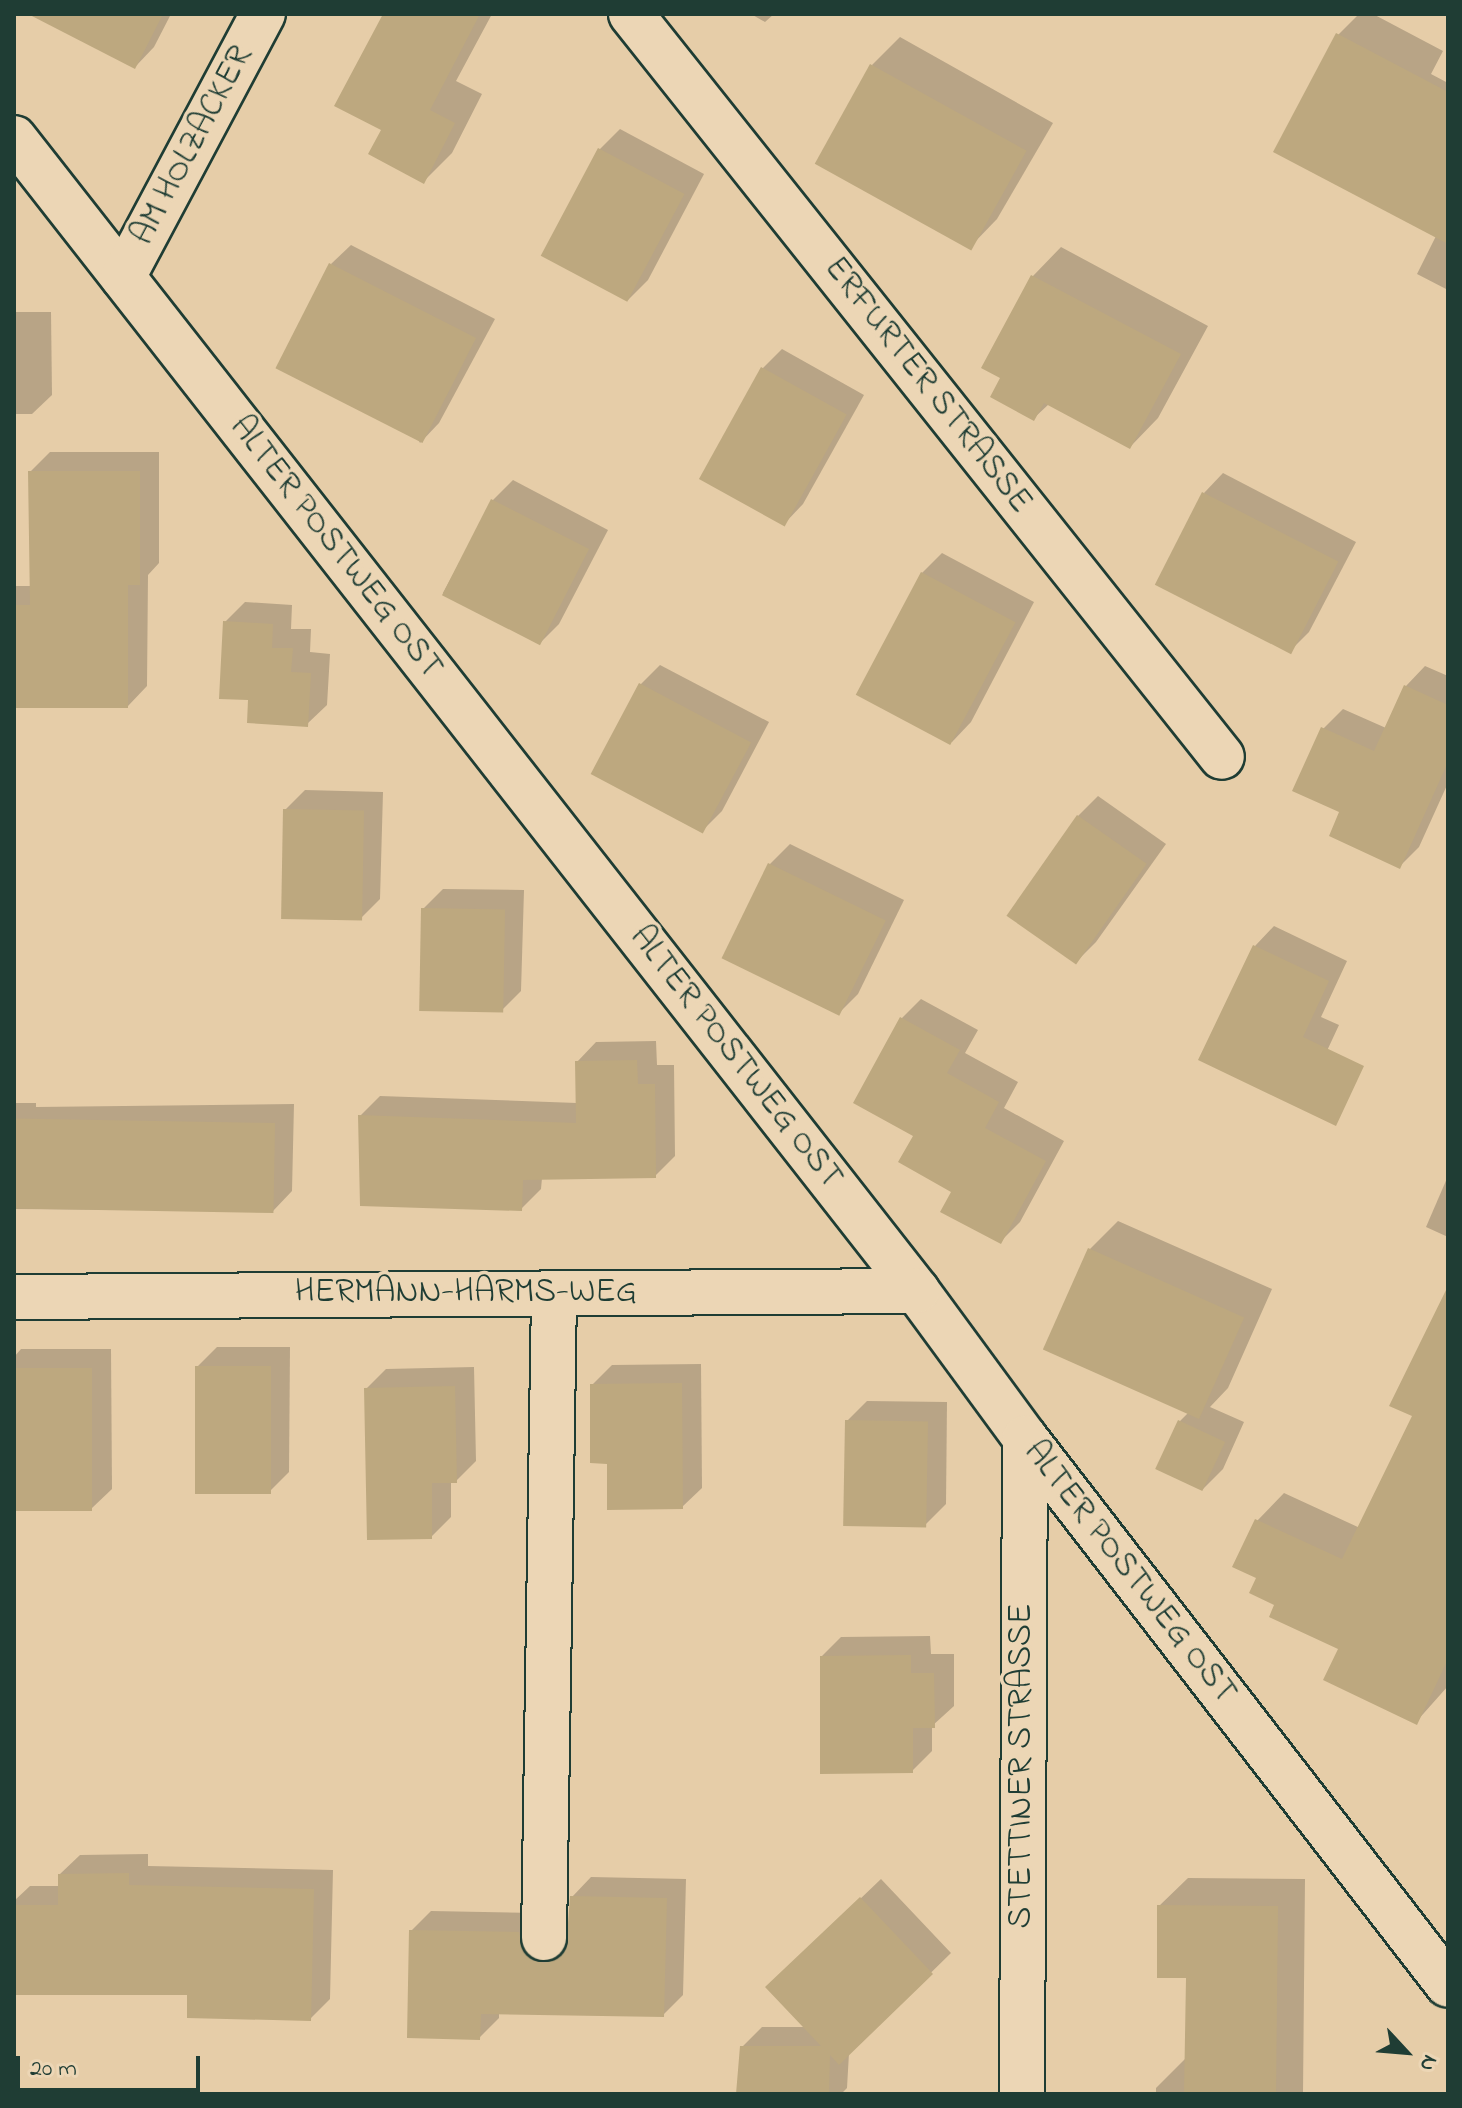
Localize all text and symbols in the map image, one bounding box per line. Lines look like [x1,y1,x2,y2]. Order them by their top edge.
street label: AM HOLZACKER [123,39,263,253]
street label: ERFURTER STRASSE [814,250,1040,522]
street label: ALTER POSTWEG OST [220,408,450,688]
street label: ALTER POSTWEG OST [620,918,850,1198]
street label: HERMANN-HARMS-WEG [295,1274,637,1314]
street label: ALTER POSTWEG OST [1014,1433,1244,1713]
street label: STETTINER STRASSE [1003,1603,1043,1929]
north arrow [1366,2012,1446,2092]
scale bar [20,2040,204,2090]
text: N [1410,2049,1445,2076]
text: 20 m [30,2052,77,2087]

